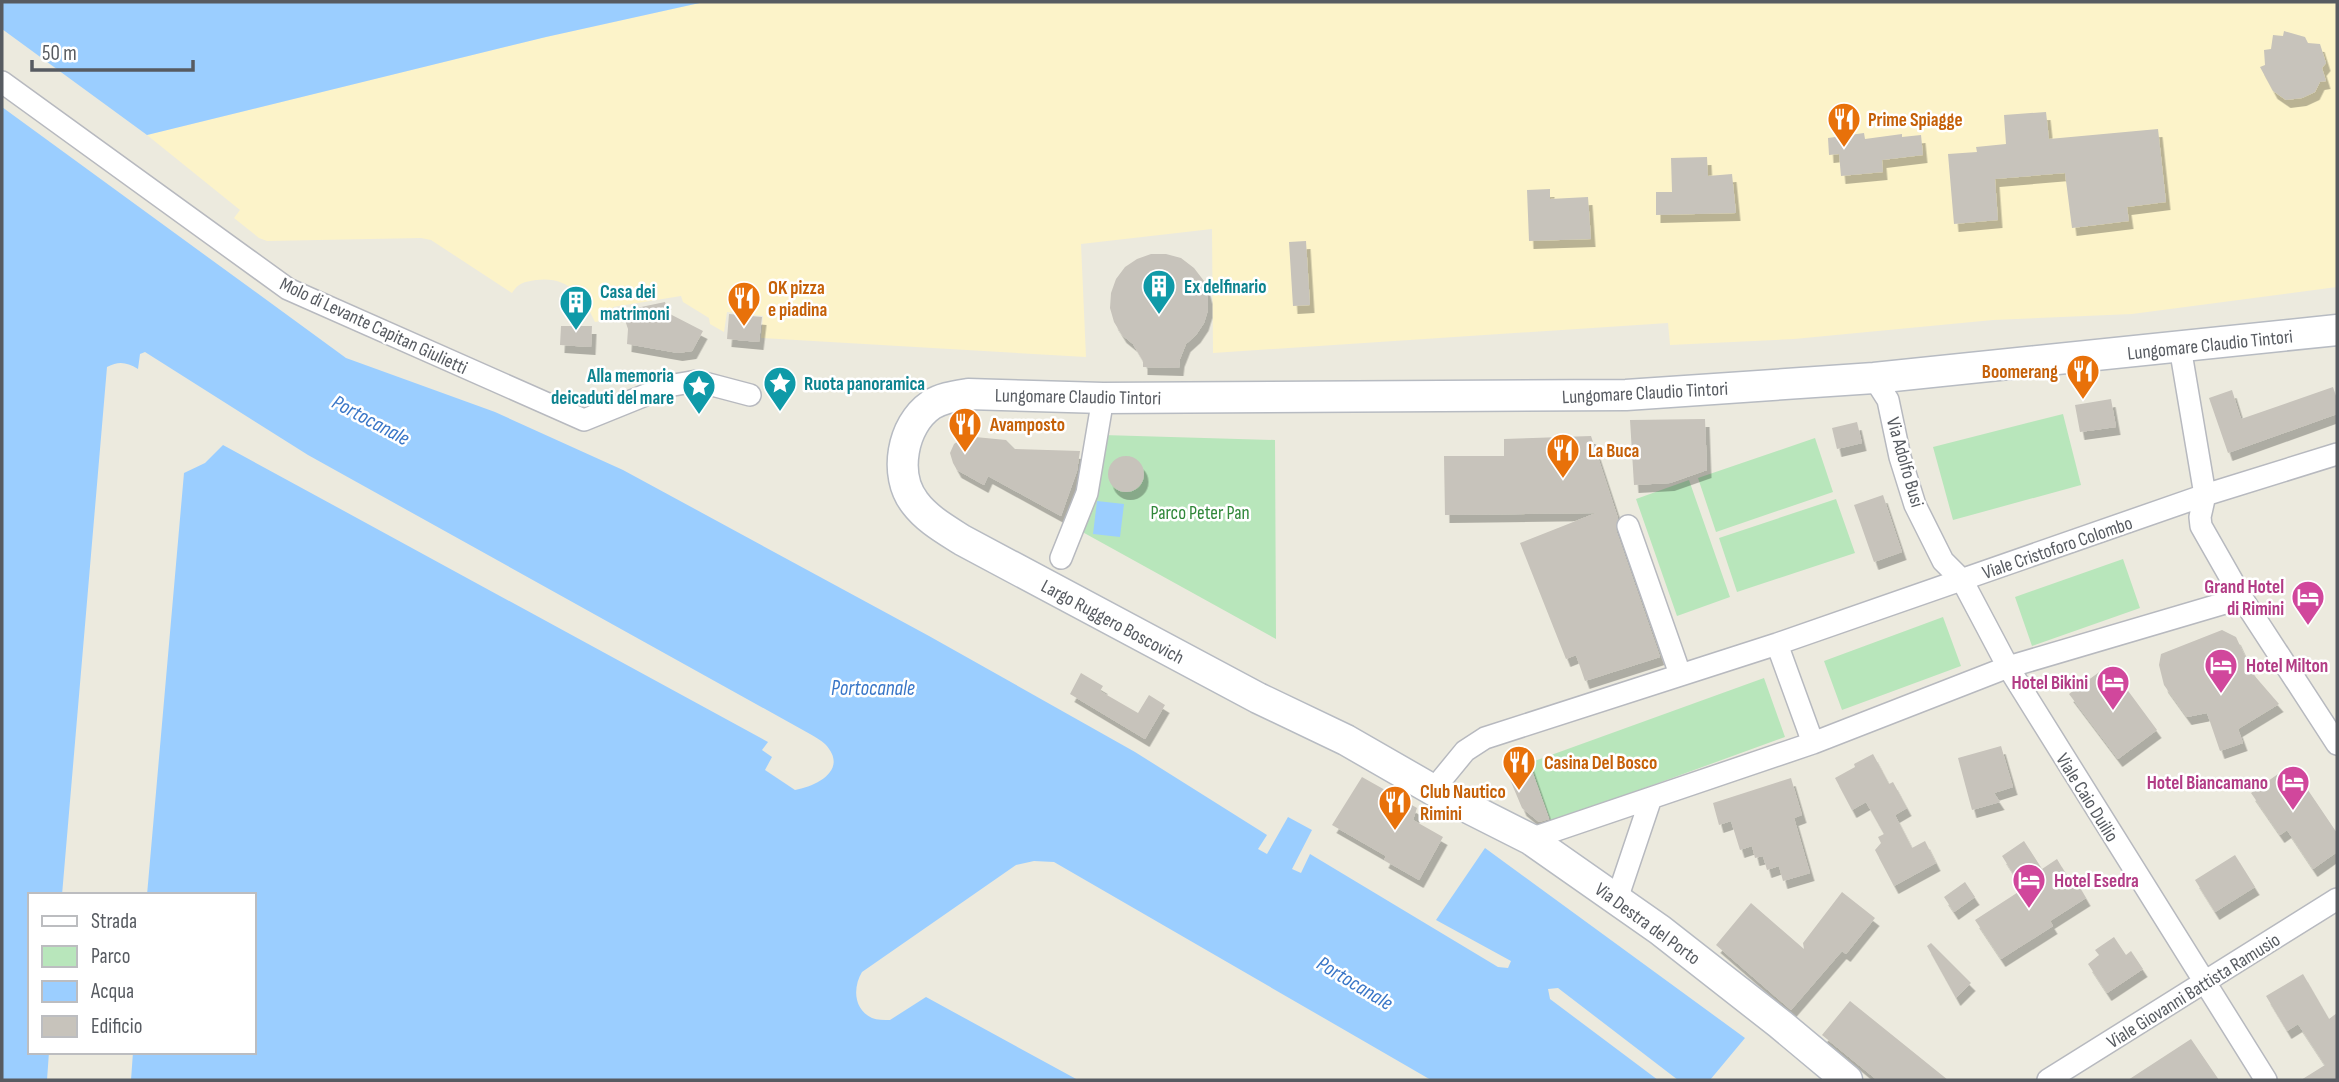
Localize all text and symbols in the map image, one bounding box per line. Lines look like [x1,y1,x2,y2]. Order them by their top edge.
scale bar [32,28,192,72]
text: 50 m [42,41,77,66]
restaurant icon: Prime Spiagge [1825,100,1863,149]
place label: Prime Spiagge [1868,109,1963,132]
building icon: Ex delfinario [1140,267,1178,316]
street label: Molo di Levante Capitan Giulietti [276,273,471,380]
place label: Ex delfinario [1184,276,1267,299]
place label: OK pizza e piadina [768,277,827,322]
restaurant icon: OK pizza e piadina [725,279,763,328]
place label: Casa dei matrimoni [600,281,670,326]
building icon: Casa dei matrimoni [557,283,595,332]
street label: Lungomare Claudio Tintori [2126,325,2294,366]
restaurant icon: Boomerang [2064,352,2102,401]
place label: Boomerang [1982,361,2058,384]
place icon: Ruota panoramica [761,364,799,413]
place label: Alla memoria deicaduti del mare [551,365,674,410]
place icon: Alla memoria deicaduti del mare [680,367,718,416]
place label: Ruota panoramica [804,373,925,396]
street label: Lungomare Claudio Tintori [1561,378,1729,409]
street label: Lungomare Claudio Tintori [995,385,1161,410]
water label: Portocanale [328,390,414,451]
restaurant icon: Avamposto [946,405,984,454]
place label: Avamposto [989,414,1065,437]
street label: Via Adolfo Busi [1881,415,1928,510]
restaurant icon: La Buca [1544,431,1582,480]
place label: La Buca [1588,440,1639,463]
park label: Parco Peter Pan [1150,502,1250,525]
street label: Viale Cristoforo Colombo [1979,512,2136,585]
street label: Largo Ruggero Boscovich [1037,575,1188,670]
place label: Grand Hotel di Rimini [2204,576,2284,621]
hotel icon: Grand Hotel di Rimini [2289,578,2327,627]
hotel icon: Hotel Milton [2202,646,2240,695]
place label: Hotel Milton [2246,655,2328,678]
hotel icon: Hotel Bikini [2094,663,2132,712]
place label: Hotel Bikini [2011,672,2088,695]
water label: Portocanale [831,676,915,701]
restaurant icon: Casina Del Bosco [1500,743,1538,792]
street label: Viale Caio Duilio [2050,749,2123,846]
place label: Casina Del Bosco [1544,752,1657,775]
hotel icon: Hotel Biancamano [2274,763,2312,812]
place label: Hotel Biancamano [2147,772,2268,795]
place label: Club Nautico Rimini [1420,781,1506,826]
restaurant icon: Club Nautico Rimini [1376,783,1414,832]
hotel icon: Hotel Esedra [2010,861,2048,910]
place label: Hotel Esedra [2054,870,2139,893]
street label: Via Destra del Porto [1590,878,1704,970]
legend [28,893,256,1054]
text: Strada [91,909,137,934]
street label: Viale Giovanni Battista Ramusio [2103,929,2285,1054]
text: Parco [91,944,130,969]
water label: Portocanale [1312,951,1397,1016]
text: Acqua [90,979,134,1004]
text: Edificio [91,1014,142,1039]

